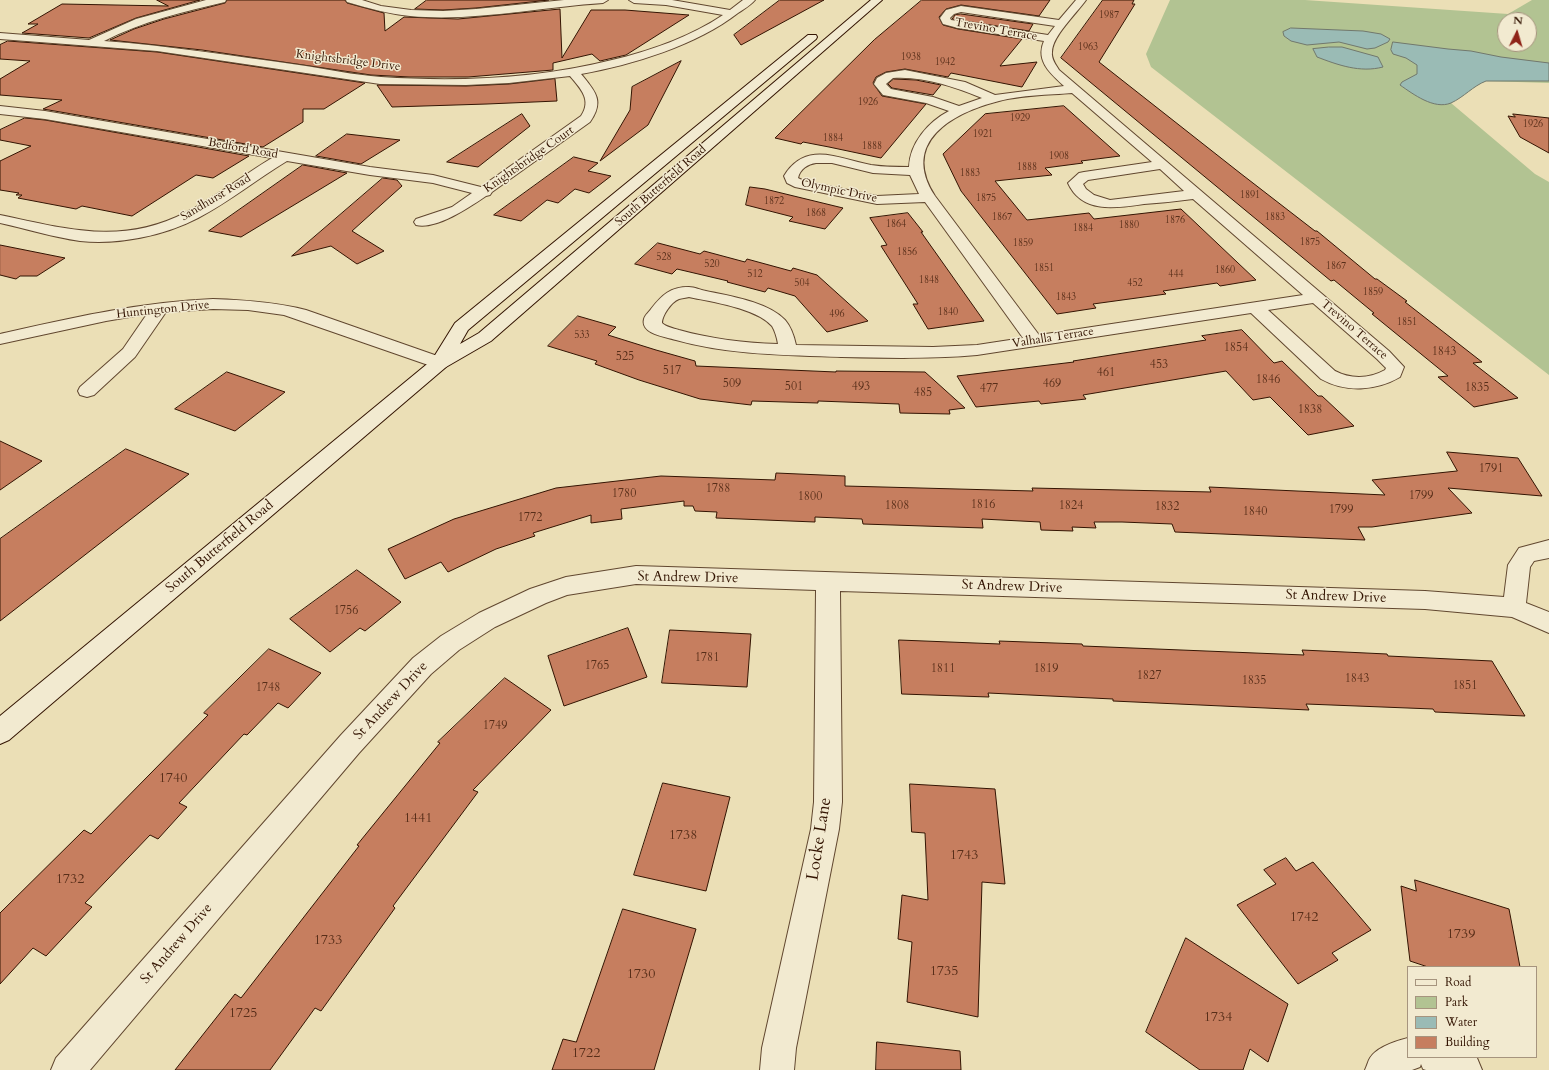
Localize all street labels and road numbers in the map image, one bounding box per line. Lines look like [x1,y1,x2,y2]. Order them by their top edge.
street label: Trevino Terrace [954,16,1038,44]
street label: Knightsbridge Drive [295,47,401,75]
street label: Knightsbridge Court [481,124,577,196]
street label: Bedford Road [207,136,279,162]
street label: South Butterfield Road [612,142,710,230]
street label: Sandhurst Road [178,171,254,225]
street label: Olympic Drive [800,176,878,206]
street label: Trevino Terrace [1318,297,1390,363]
street label: Huntington Drive [116,298,210,322]
street label: Valhalla Terrace [1011,324,1095,352]
street label: South Butterfield Road [163,497,277,597]
street label: St Andrew Drive [637,569,739,587]
street label: St Andrew Drive [961,577,1063,597]
street label: St Andrew Drive [1285,587,1387,607]
street label: St Andrew Drive [350,658,432,744]
street label: Locke Lane [803,796,837,882]
street label: St Andrew Drive [138,900,216,988]

